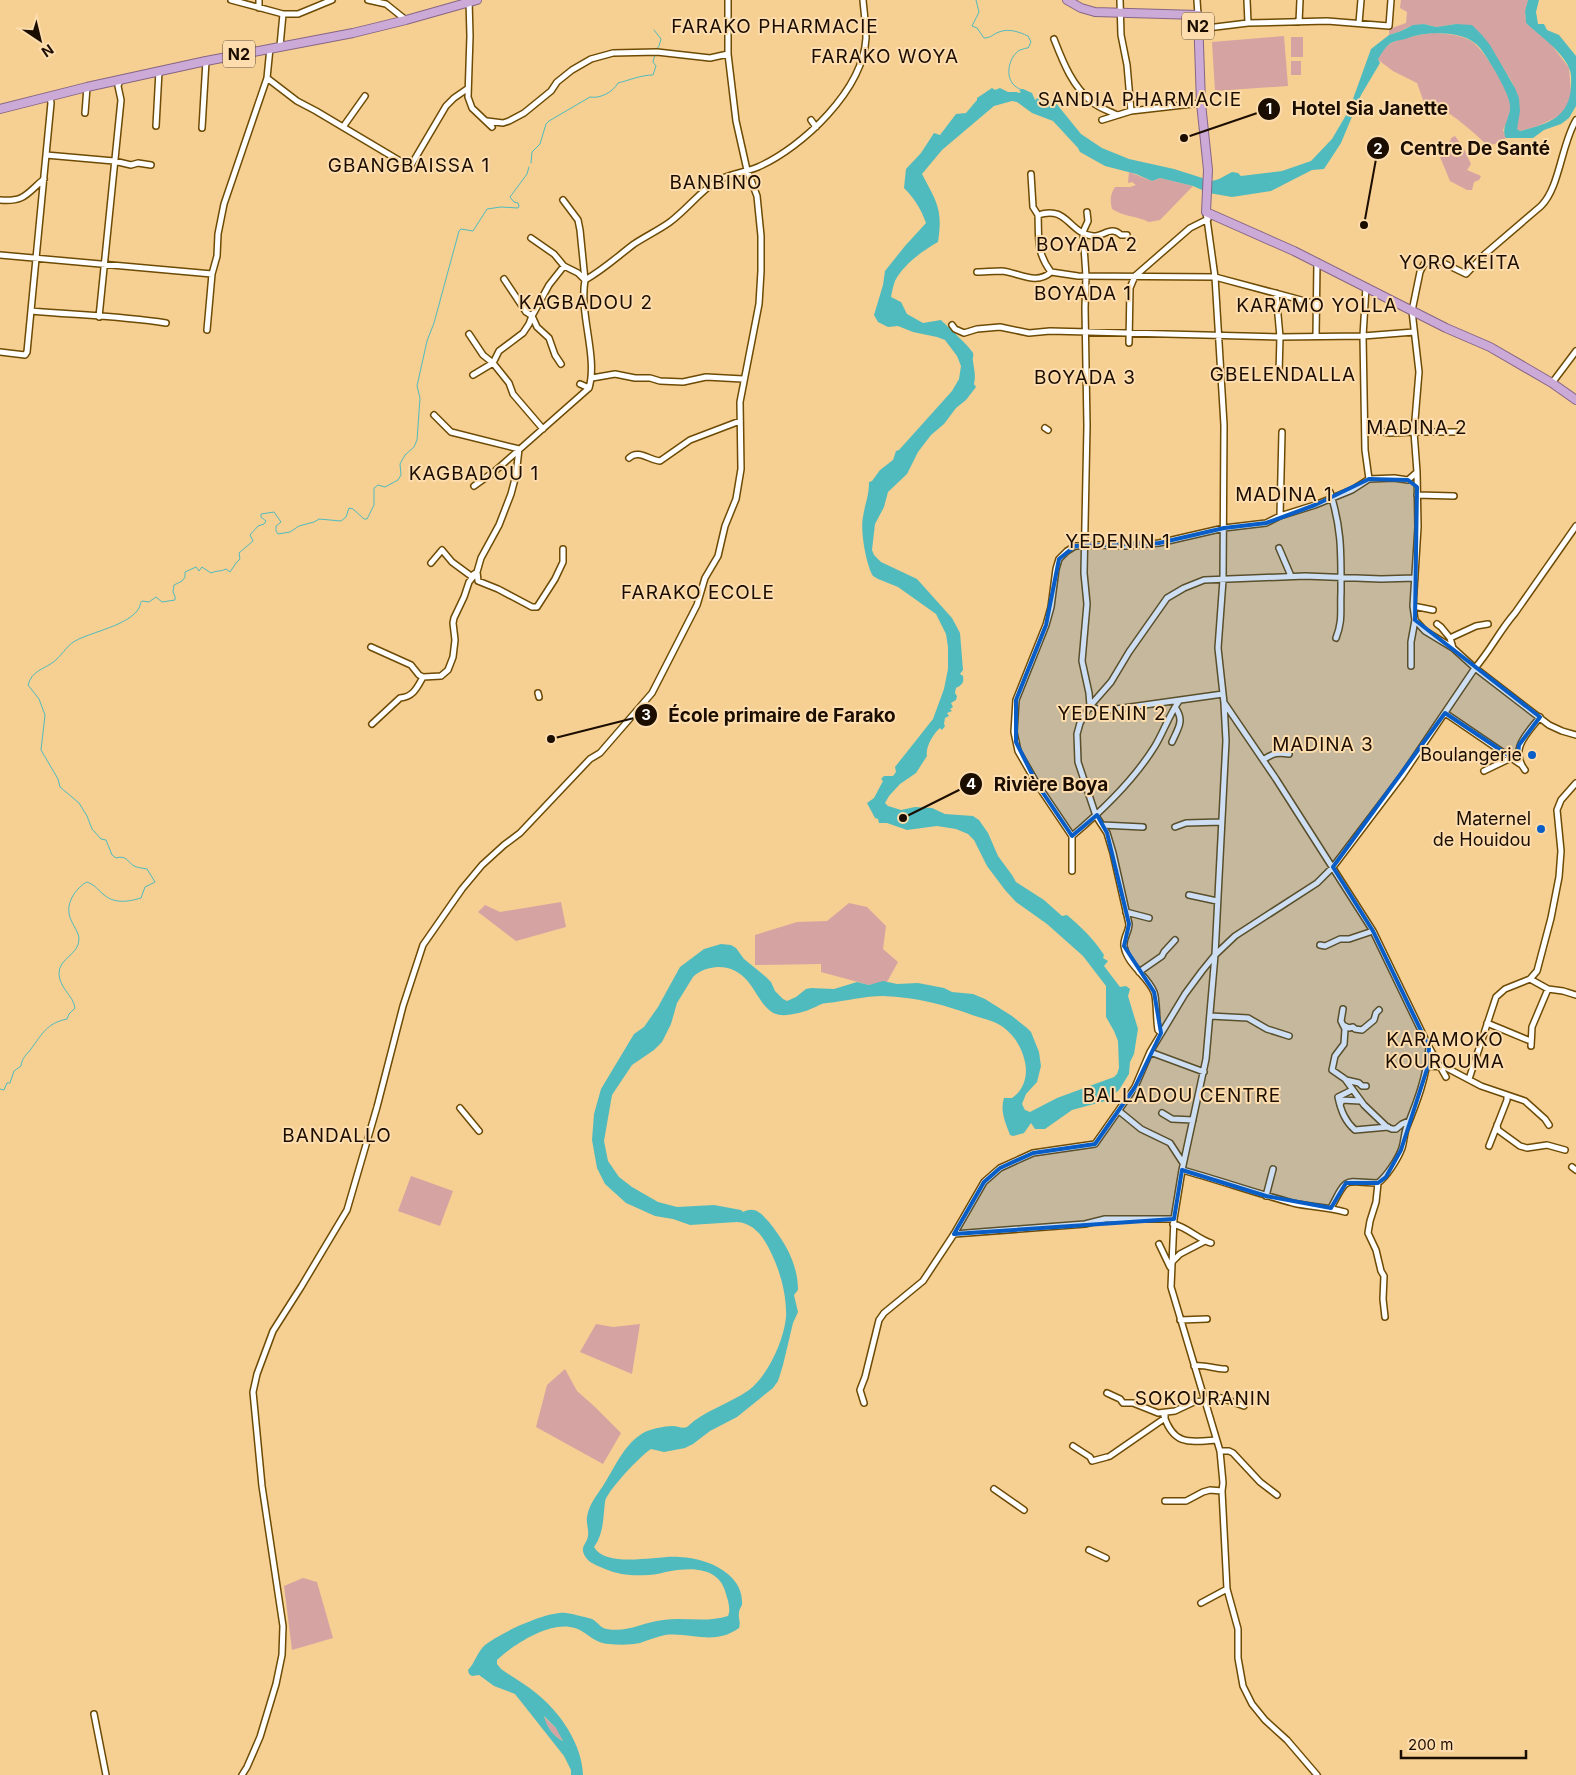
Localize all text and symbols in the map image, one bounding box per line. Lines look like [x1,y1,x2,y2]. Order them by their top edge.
road number: N2 [1182,12,1214,40]
north arrow [15,15,65,65]
district label: FARAKO PHARMACIE [671,15,879,38]
text: N [38,41,57,61]
road number: N2 [223,41,255,68]
district label: FARAKO WOYA [811,45,959,68]
district label: SANDIA PHARMACIE [1038,88,1242,111]
callout: Hotel Sia Janette [1257,92,1458,126]
text: Hotel Sia Janette [1292,97,1448,120]
text: 1 [1266,99,1272,118]
callout: Centre De Santé [1365,131,1560,165]
text: Centre De Santé [1400,137,1550,160]
text: 2 [1373,139,1383,158]
district label: GBANGBAISSA 1 [328,154,490,177]
district label: BANBINO [669,171,763,194]
district label: BOYADA 2 [1036,233,1138,256]
district label: YORO KEITA [1399,251,1521,274]
district label: BOYADA 1 [1034,282,1132,305]
district label: KAGBADOU 2 [519,291,653,314]
district label: KARAMO YOLLA [1236,294,1398,317]
district label: GBELENDALLA [1210,363,1356,386]
district label: BOYADA 3 [1034,366,1136,389]
district label: MADINA 2 [1366,416,1468,439]
district label: KAGBADOU 1 [409,462,539,485]
district label: MADINA 1 [1235,483,1333,506]
district label: YEDENIN 1 [1065,530,1171,553]
district label: FARAKO ECOLE [621,581,775,604]
callout: École primaire de Farako [633,698,906,732]
district label: YEDENIN 2 [1057,702,1167,725]
text: École primaire de Farako [668,704,896,727]
text: 3 [641,705,651,724]
district label: MADINA 3 [1272,733,1374,756]
place label: Boulangerie [1420,744,1522,765]
marker: Boulangerie [1526,749,1538,761]
callout: Rivière Boya [959,767,1119,801]
text: Rivière Boya [994,773,1108,796]
text: 4 [966,774,976,793]
place label: Maternel de Houidou [1433,808,1531,850]
marker: Maternel de Houidou [1535,823,1547,835]
district label: KARAMOKO KOUROUMA [1385,1028,1505,1073]
district label: BALLADOU CENTRE [1083,1084,1281,1107]
district label: BANDALLO [282,1124,392,1147]
district label: SOKOURANIN [1135,1387,1271,1410]
scale bar [1401,1728,1526,1760]
text: 200 m [1408,1735,1453,1754]

